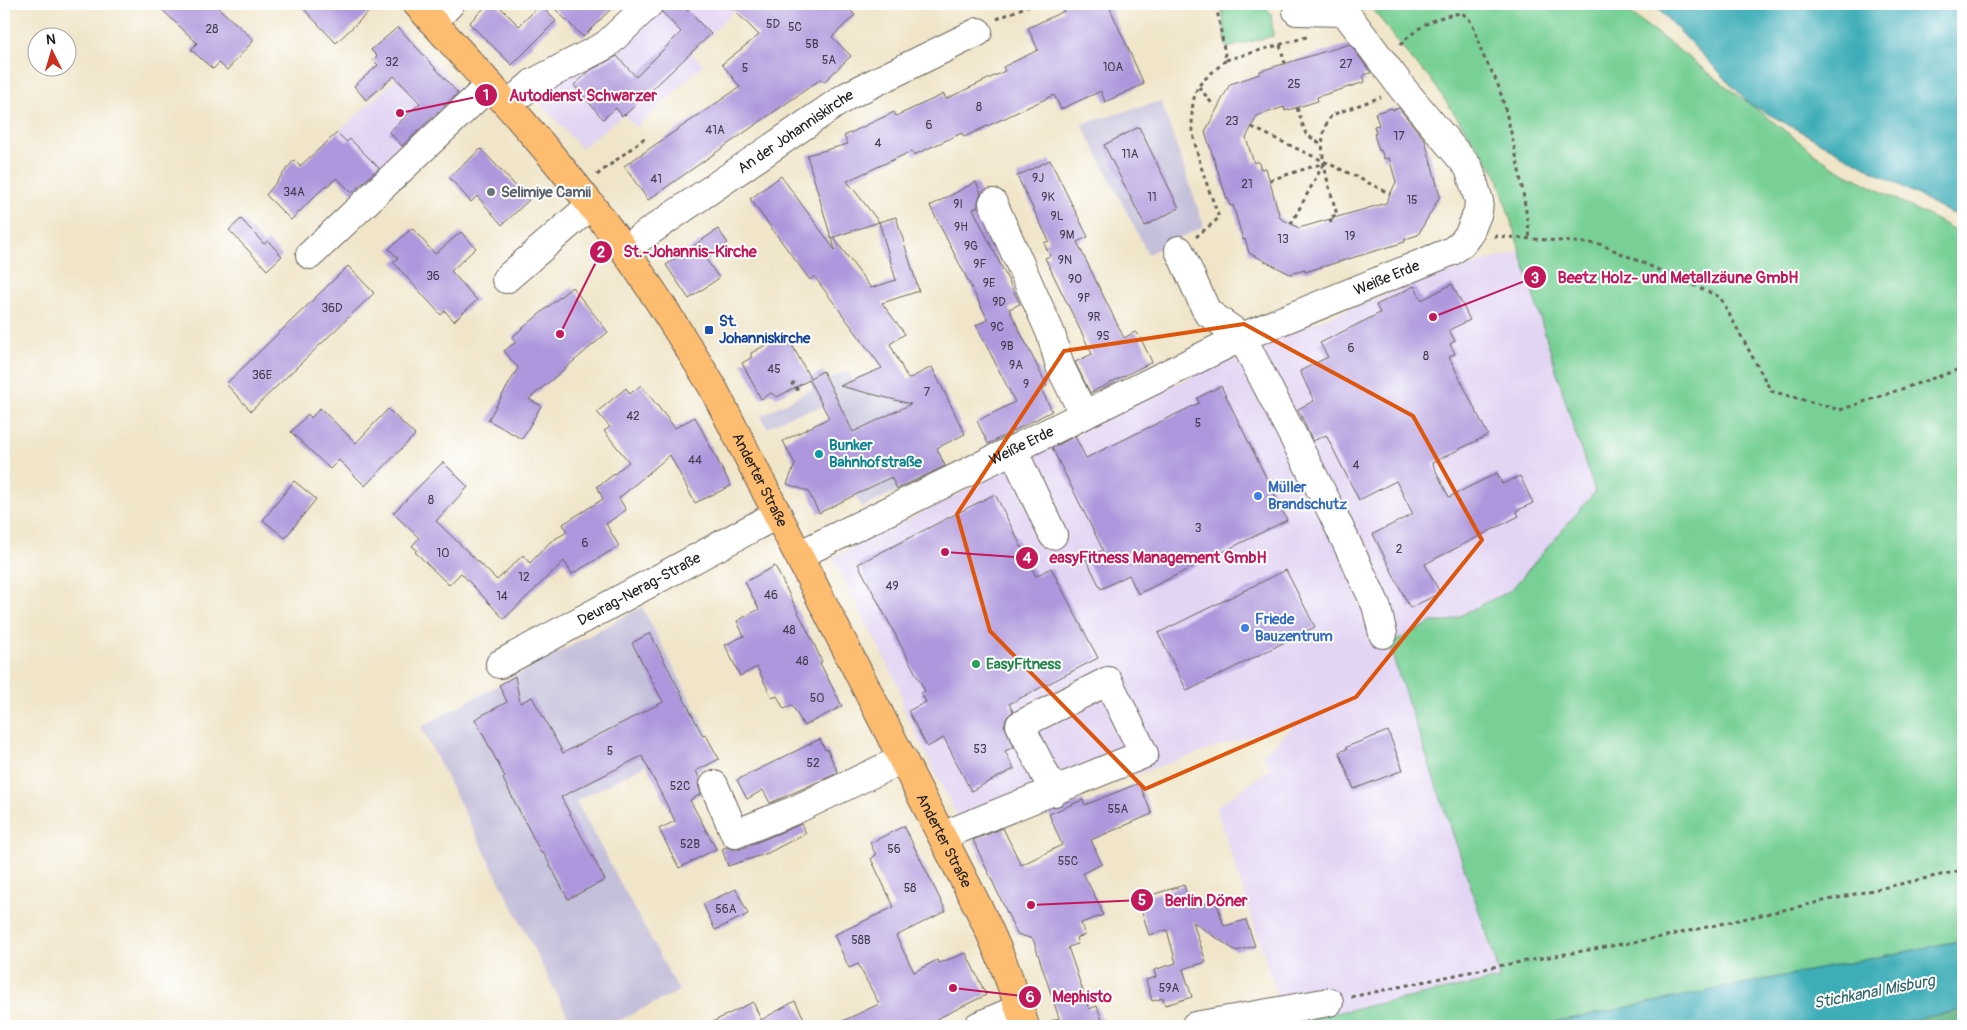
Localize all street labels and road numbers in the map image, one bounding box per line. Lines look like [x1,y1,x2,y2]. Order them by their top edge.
street label: An der Johanniskirche [734,85,857,178]
street label: Weiße Erde [1351,256,1423,300]
street label: Weiße Erde [986,422,1058,470]
street label: Anderter Straße [727,430,792,531]
street label: Deurag-Nerag-Straße [574,548,705,630]
street label: Anderter Straße [912,790,976,892]

